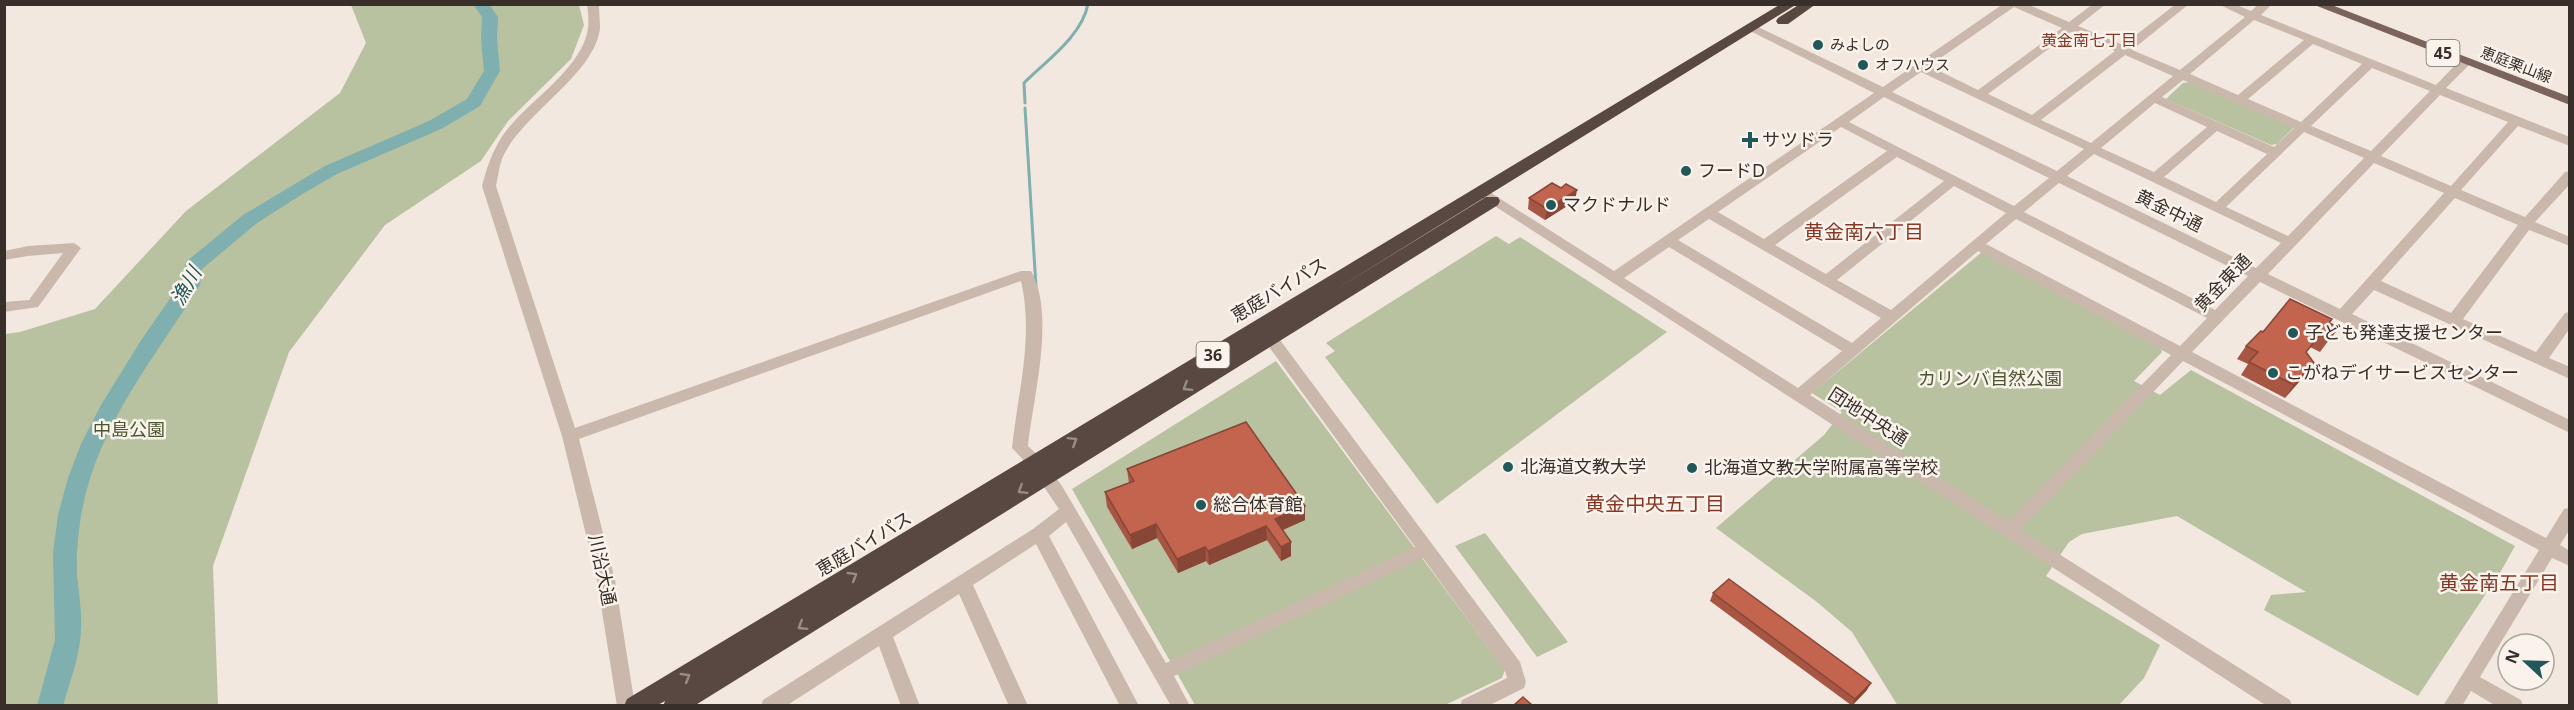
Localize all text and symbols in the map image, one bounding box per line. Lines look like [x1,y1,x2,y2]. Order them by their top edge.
district label: 黄金南七丁目 [2041,29,2137,51]
place label: みよしの [1830,34,1890,54]
marker: みよしの [1811,38,1825,52]
road number: 45 [2426,40,2460,66]
street label: 恵庭栗山線 [2478,41,2555,87]
place label: オフハウス [1875,54,1950,74]
marker: オフハウス [1856,58,1870,72]
place label: サツドラ [1762,127,1834,151]
marker: サツドラ [1743,133,1757,147]
place label: フードD [1698,158,1765,182]
marker: フードD [1679,164,1693,178]
street label: 黄金中通 [2132,184,2207,237]
place label: マクドナルド [1563,192,1671,216]
marker: マクドナルド [1544,198,1558,212]
district label: 黄金南六丁目 [1804,218,1924,245]
street label: 黄金東通 [2189,248,2256,317]
street label: 恵庭バイパス [1226,251,1331,327]
water label: 漁川 [164,260,208,310]
place label: 子ども発達支援センター [2305,320,2503,344]
marker: 子ども発達支援センター [2286,326,2300,340]
road number: 36 [1196,342,1230,368]
place label: こがねデイサービスセンター [2285,360,2519,384]
park label: カリンバ自然公園 [1918,366,2062,390]
marker: こがねデイサービスセンター [2266,366,2280,380]
one-way arrow [1183,379,1194,390]
street label: 団地中央通 [1824,382,1913,451]
park label: 中島公園 [93,417,165,441]
one-way arrow [1067,437,1077,449]
place label: 北海道文教大学 [1520,454,1646,478]
place label: 北海道文教大学附属高等学校 [1704,455,1938,479]
marker: 北海道文教大学 [1501,460,1515,474]
marker: 北海道文教大学附属高等学校 [1685,461,1699,475]
one-way arrow [1018,482,1028,494]
district label: 黄金中央五丁目 [1585,490,1725,517]
place label: 総合体育館 [1213,492,1303,516]
marker: 総合体育館 [1194,498,1208,512]
street label: 恵庭バイパス [811,505,916,581]
street label: 川沿大通 [584,532,622,608]
district label: 黄金南五丁目 [2439,569,2559,596]
one-way arrow [847,571,857,583]
one-way arrow [798,618,809,629]
north arrow [2496,632,2556,692]
text: N [2499,646,2525,667]
one-way arrow [680,673,690,684]

